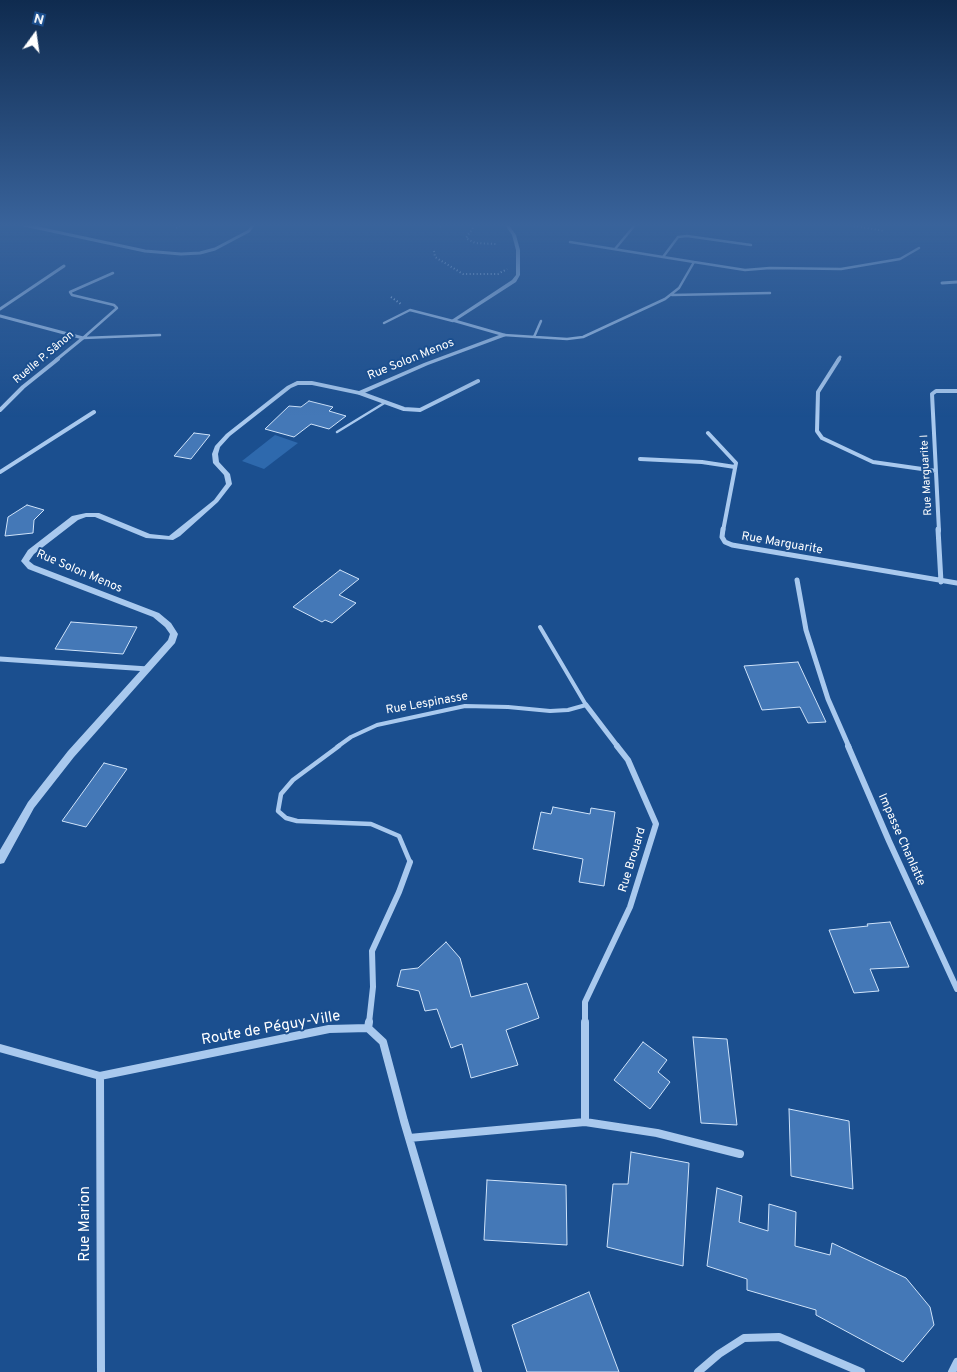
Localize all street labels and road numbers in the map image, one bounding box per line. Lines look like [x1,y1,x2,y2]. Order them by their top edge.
street label: Ruelle P. Sânon [11,329,77,387]
street label: Rue Solon Menos [366,336,456,384]
street label: Rue Marguarite I [918,434,936,516]
street label: Rue Marguarite [740,530,824,558]
street label: Rue Solon Menos [34,547,124,597]
street label: Rue Lespinasse [385,690,469,718]
street label: Impasse Chanlatte [874,792,928,888]
street label: Rue Brouard [616,826,650,894]
street label: Route de Péguy-Ville [200,1008,342,1050]
street label: Rue Marion [77,1186,95,1262]

